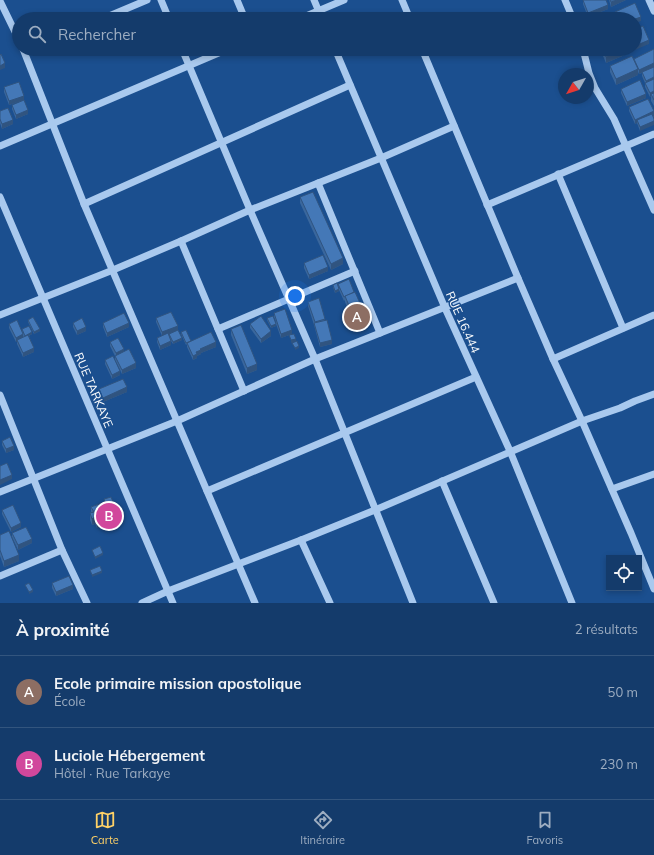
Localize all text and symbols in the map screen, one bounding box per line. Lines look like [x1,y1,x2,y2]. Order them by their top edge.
search box [12,12,642,56]
icon: search [26,23,48,45]
text: Rechercher [58,25,136,44]
north arrow [558,68,594,104]
your location [285,286,305,306]
street label: RUE 16.444 [443,289,483,355]
pin: A [344,302,370,332]
street label: RUE TARKAYE [71,350,117,430]
pin: B [96,501,122,531]
map controls [606,555,642,591]
button: locate [606,555,642,591]
text: À proximité [16,619,110,640]
text: 2 résultats [575,621,638,637]
text: Ecole primaire mission apostolique [54,674,301,693]
text: A [24,684,34,700]
text: 50 m [608,684,638,700]
text: École [54,693,86,709]
text: Luciole Hébergement [54,746,205,765]
text: B [25,756,33,772]
text: 230 m [600,756,638,772]
text: Hôtel · Rue Tarkaye [54,765,170,781]
tab: Carte [91,809,119,847]
tab: Itinéraire [300,809,345,847]
tab: Favoris [527,809,563,847]

